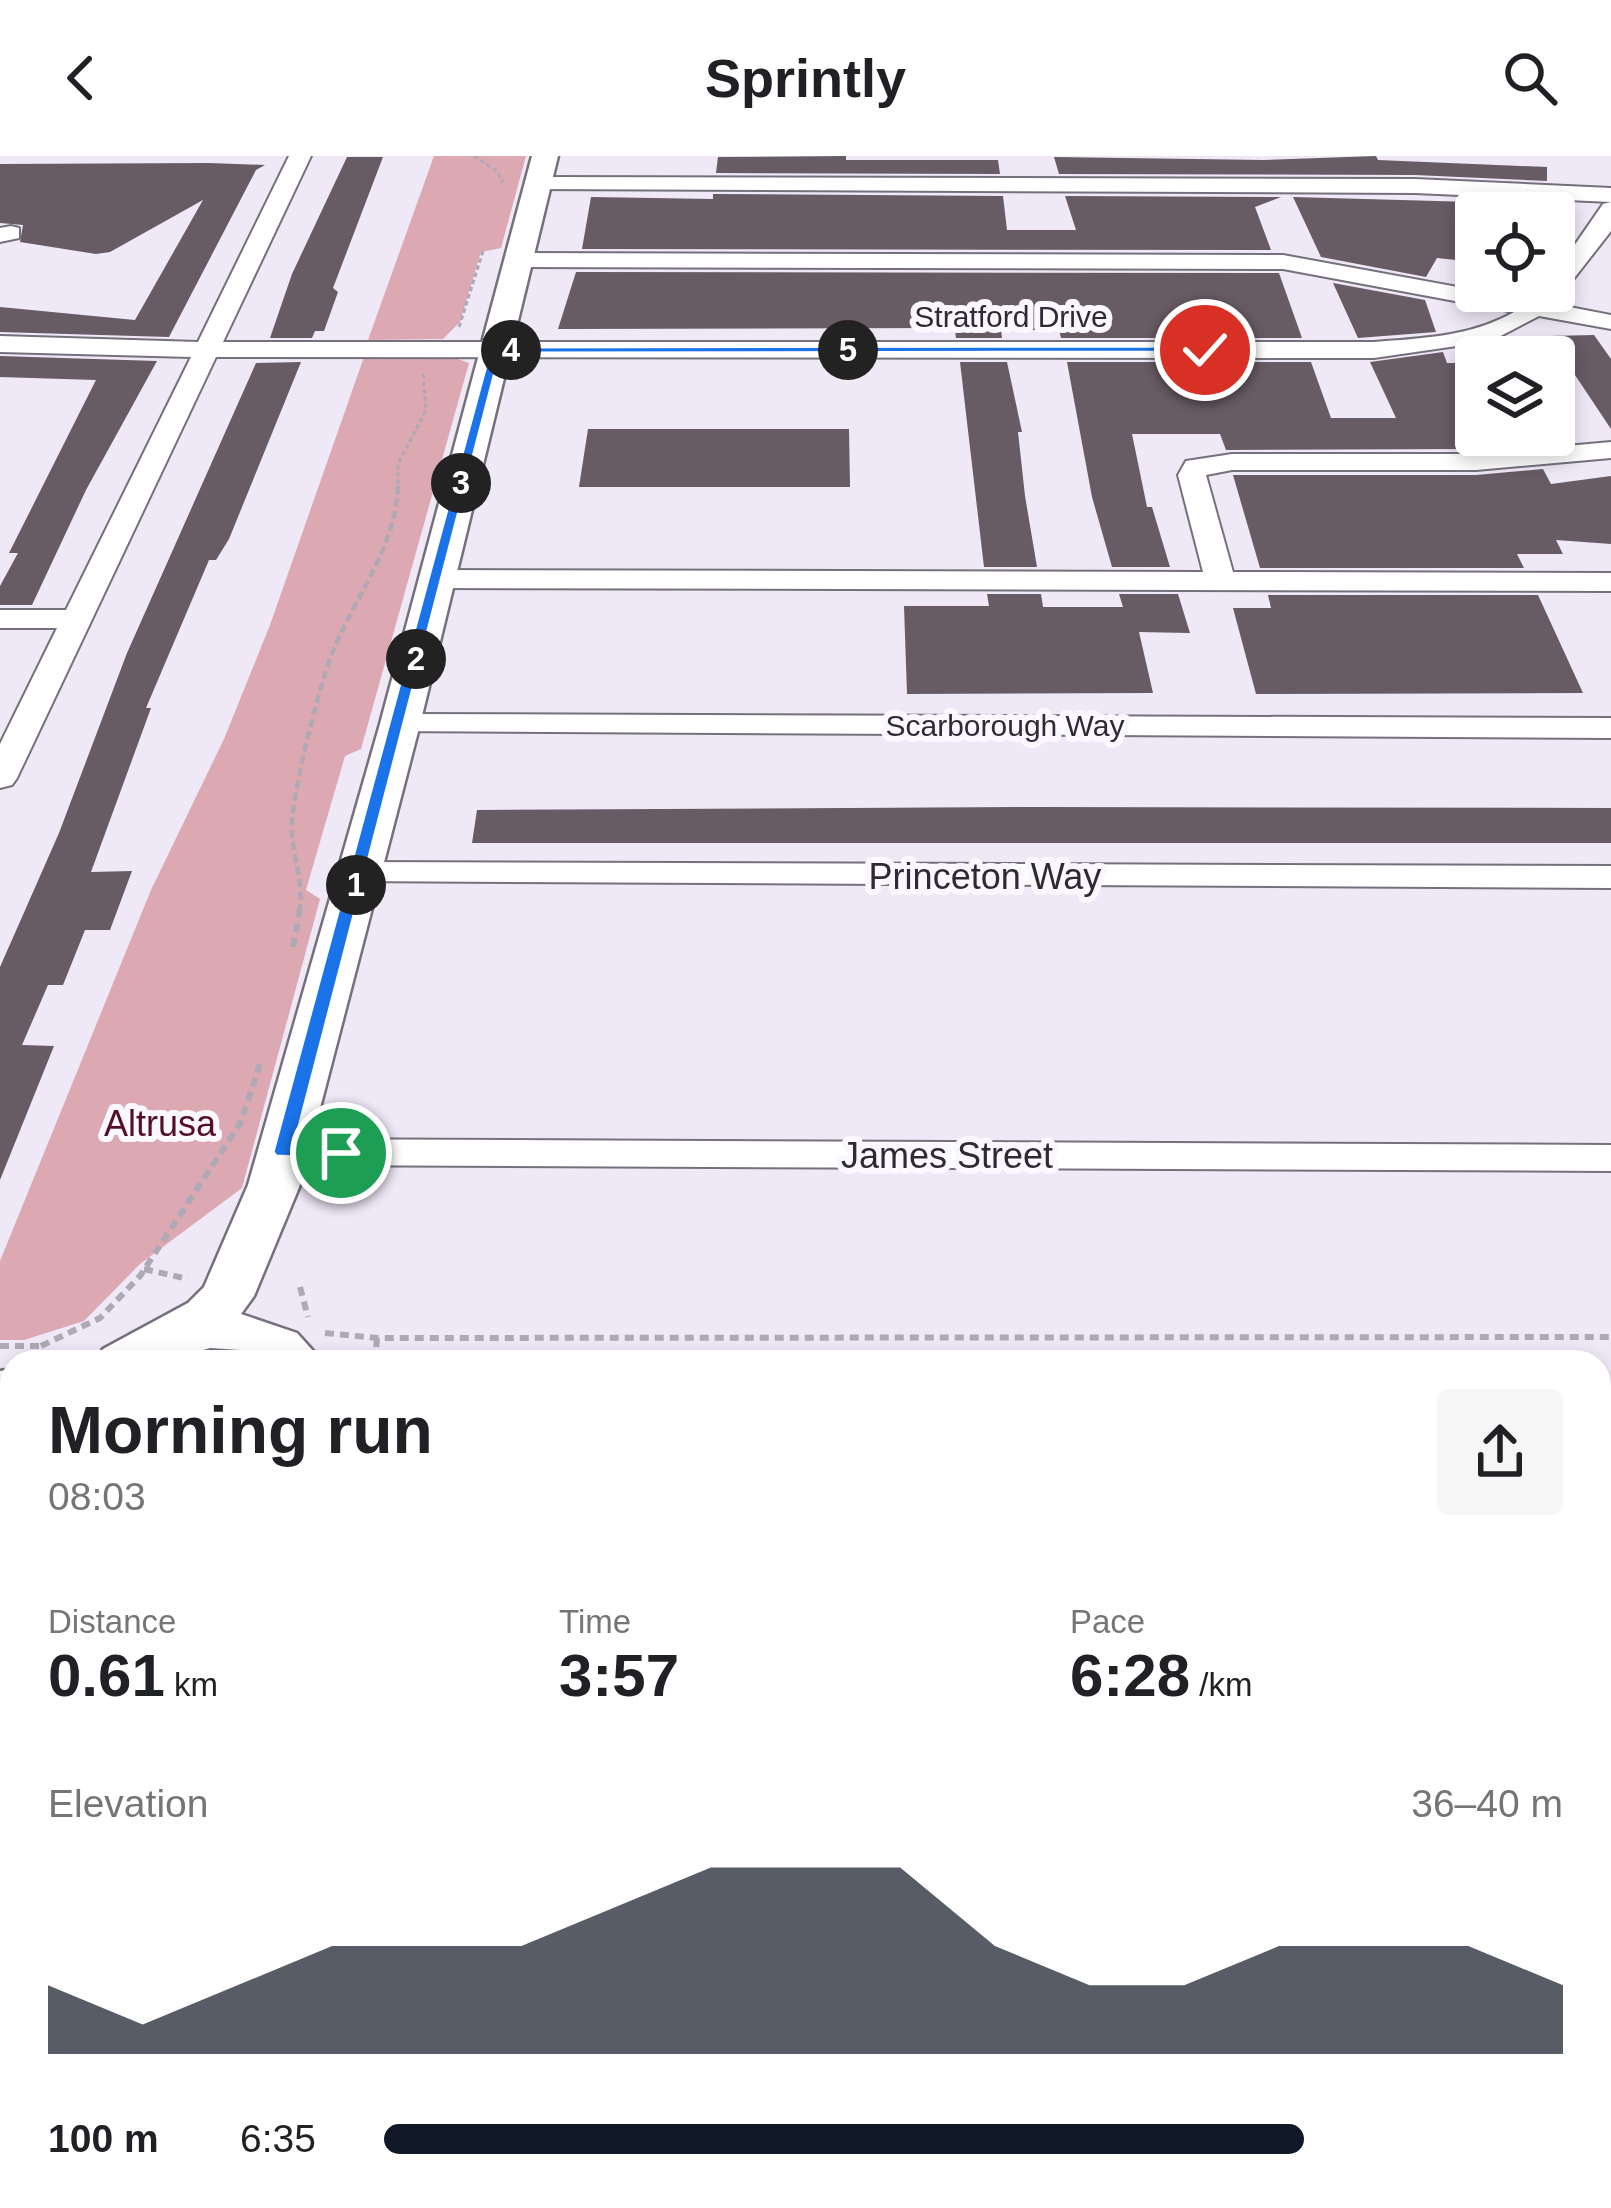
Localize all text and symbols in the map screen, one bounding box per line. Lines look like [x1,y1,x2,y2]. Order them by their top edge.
icon: back [48,45,114,111]
icon: search [1497,45,1563,111]
text: Sprintly [705,48,906,108]
map controls [1455,192,1575,456]
button: locate [1455,192,1575,312]
pin [1154,299,1256,401]
street label: Stratford Drive [914,300,1108,333]
icon: check [1172,317,1238,383]
pin: 4 [481,320,541,380]
pin: 5 [818,320,878,380]
text: 4 [502,331,520,368]
text: 5 [839,331,857,368]
button: layers [1455,336,1575,456]
pin: 3 [431,453,491,513]
text: 3 [452,464,470,501]
pin: 2 [386,629,446,689]
text: 2 [407,640,425,677]
street label: Scarborough Way [885,709,1125,742]
pin: 1 [326,855,386,915]
street label: Princeton Way [869,856,1101,897]
text: 1 [347,866,365,903]
pin [290,1102,392,1204]
park label: Altrusa [104,1103,217,1144]
icon: arrive [308,1120,374,1186]
street label: James Street [841,1135,1053,1176]
button: share [1437,1389,1563,1515]
text: Morning run [48,1393,433,1467]
text: 08:03 [48,1475,146,1518]
text: Distance [48,1603,176,1640]
text: Time [559,1603,631,1640]
text: Pace [1070,1603,1145,1640]
text: 0.61 [48,1642,165,1709]
text: 3:57 [559,1642,679,1709]
text: 6:28 [1070,1642,1190,1709]
text: km [165,1666,218,1703]
text: /km [1190,1666,1252,1703]
text: Elevation [48,1782,208,1825]
text: 36–40 m [1411,1782,1563,1825]
text: 100 m [48,2117,159,2160]
text: 6:35 [240,2117,316,2160]

